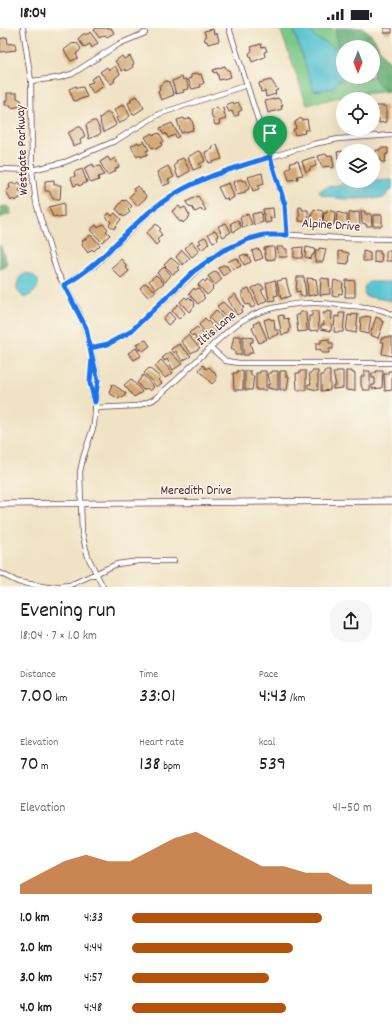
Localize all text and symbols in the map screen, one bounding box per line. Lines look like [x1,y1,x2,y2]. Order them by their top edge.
text: 18:04 [20,3,46,25]
north arrow [336,40,380,84]
map controls [336,40,380,188]
button: locate [336,92,380,136]
street label: Westgate Parkway [12,104,34,196]
pin [253,116,287,157]
icon: arrive [259,122,281,144]
button: layers [336,144,380,188]
street label: Alpine Drive [301,214,361,238]
street label: Iltis Lane [193,307,241,351]
street label: Meredith Drive [160,482,232,501]
text: Evening run [20,596,116,627]
button: share [330,600,372,642]
text: 18:04 · 7 × 1.0 km [20,627,97,646]
text: Distance [20,667,56,683]
text: Time [139,667,158,683]
text: Pace [259,667,278,683]
text: 7.00 [20,683,53,711]
text: 33:01 [139,683,176,711]
text: 4:43 [259,683,287,711]
text: km [53,691,67,707]
text: /km [287,691,305,707]
text: Elevation [20,735,58,751]
text: Heart rate [139,735,184,751]
text: kcal [259,735,275,751]
text: 70 [20,751,39,779]
text: 138 [139,751,161,779]
text: 539 [259,751,286,779]
text: m [39,759,49,775]
text: bpm [161,759,181,775]
text: Elevation [20,799,65,818]
text: 41–50 m [332,799,372,818]
text: 1.0 km [20,909,49,928]
text: 4:33 [84,909,103,928]
text: 2.0 km [20,939,52,958]
text: 4:44 [84,939,102,958]
text: 3.0 km [20,969,52,988]
text: 4:57 [84,969,103,988]
text: 4.0 km [20,999,52,1018]
text: 4:48 [84,999,102,1018]

